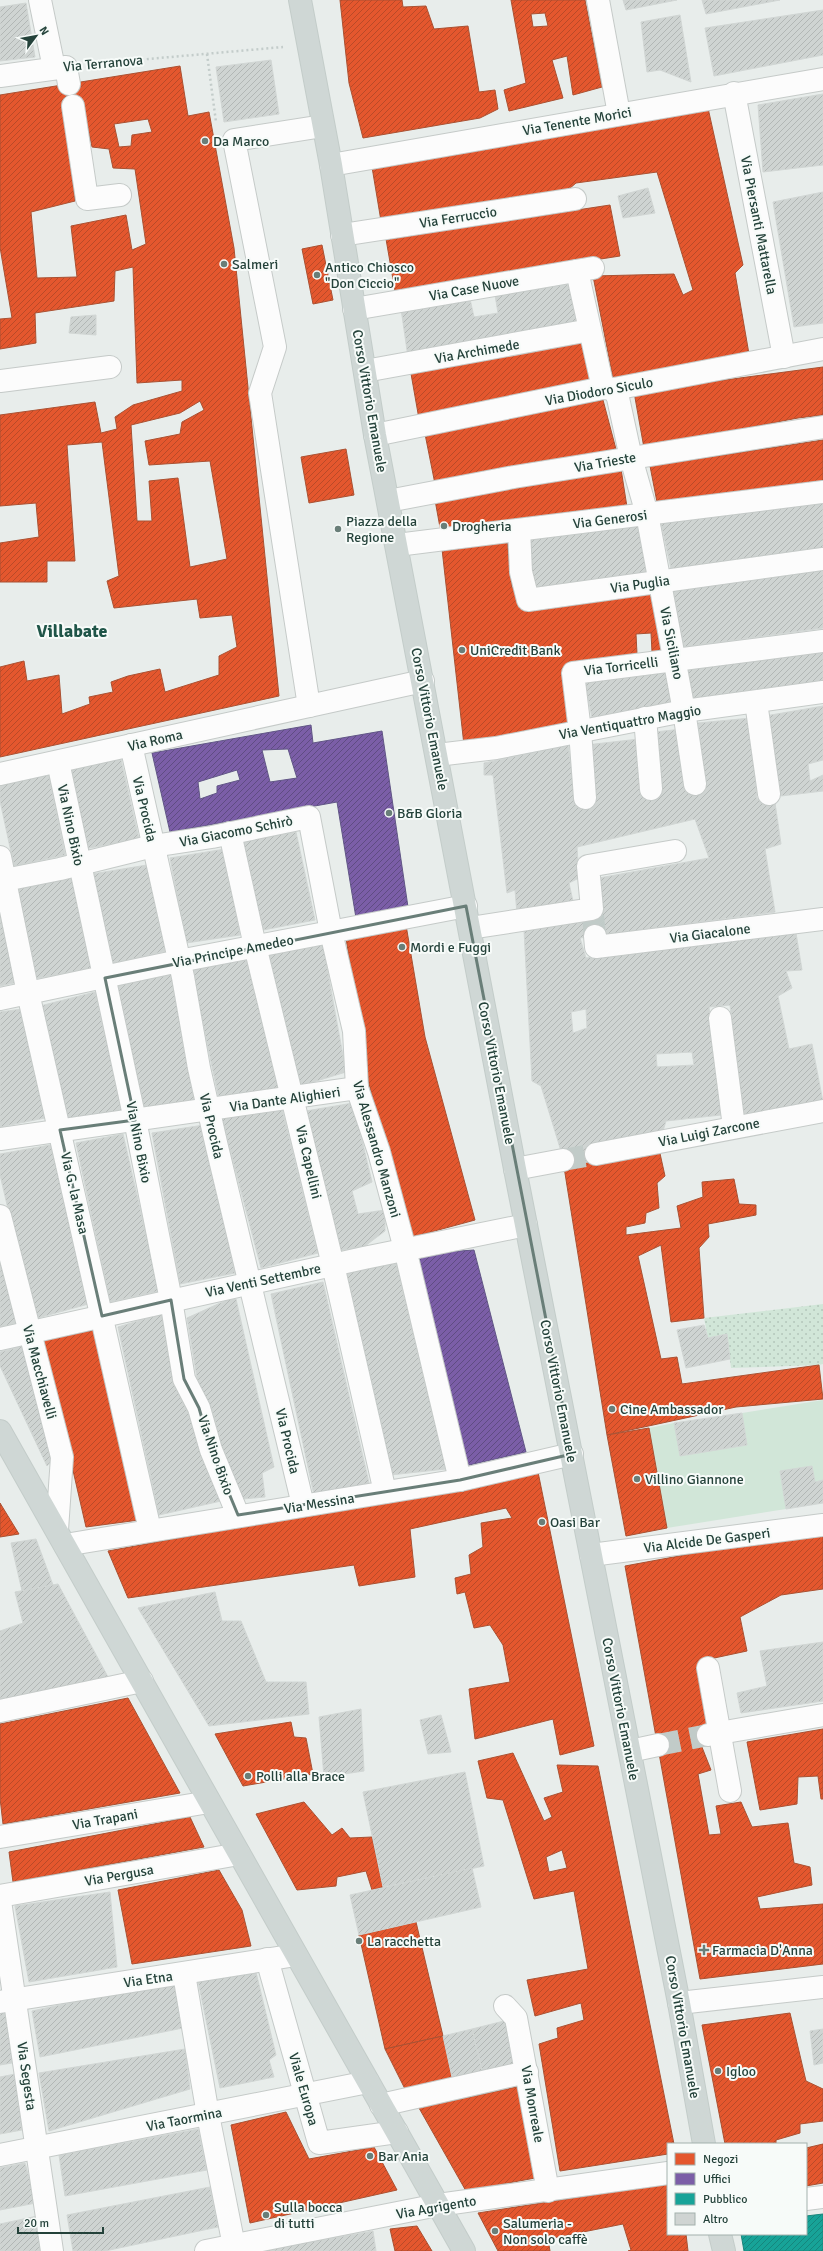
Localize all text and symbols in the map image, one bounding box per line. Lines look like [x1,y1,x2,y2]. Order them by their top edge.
north arrow [16,16,56,56]
text: N [37,24,52,38]
street label: Via Terranova [62,52,144,75]
street label: Via Tenente Morici [521,104,633,139]
place label: Da Marco [213,133,269,150]
marker: Da Marco [200,136,210,146]
street label: Via Piersanti Mattarella [737,154,780,296]
street label: Via Ferruccio [418,203,498,232]
place label: Salmeri [232,256,278,273]
marker: Salmeri [219,259,229,269]
place label: Antico Chiosco "Don Ciccio" [325,259,414,292]
marker: Antico Chiosco "Don Ciccio" [312,270,322,280]
street label: Via Case Nuove [428,272,520,305]
street label: Corso Vittorio Emanuele [349,328,390,474]
street label: Via Archimede [433,336,521,367]
street label: Via Diodoro Siculo [544,374,654,409]
street label: Via Trieste [573,449,637,476]
street label: Via Generosi [572,507,648,532]
place label: Piazza della Regione [346,513,417,546]
place label: Drogheria [452,518,512,535]
marker: Drogheria [439,521,449,531]
marker: Piazza della Regione [333,524,343,534]
street label: Via Puglia [609,572,671,597]
street label: Via Siciliano [656,605,687,681]
district label: Villabate [37,620,108,642]
place label: UniCredit Bank [470,642,560,659]
marker: UniCredit Bank [457,645,467,655]
street label: Corso Vittorio Emanuele [407,646,452,792]
street label: Via Torricelli [583,654,659,679]
street label: Via Ventiquattro Maggio [558,702,702,743]
street label: Via Roma [126,726,184,755]
street label: Via Procida [129,775,160,844]
street label: Via Nino Bixio [54,783,87,867]
place label: B&B Gloria [397,805,462,822]
marker: B&B Gloria [384,808,394,818]
street label: Via Giacomo Schirò [178,812,294,851]
street label: Via Giacalone [669,920,752,947]
street label: Via Principe Amedeo [171,931,295,972]
place label: Mordi e Fuggi [410,939,491,956]
marker: Mordi e Fuggi [397,942,407,952]
street label: Corso Vittorio Emanuele [474,1000,519,1146]
street label: Via Alessandro Manzoni [349,1079,404,1220]
street label: Via Dante Alighieri [229,1083,342,1116]
street label: Via Procida [196,1092,227,1161]
street label: Via Nino Bixio [122,1100,155,1184]
street label: Via Luigi Zarcone [657,1114,761,1151]
street label: Via Capellini [292,1124,325,1201]
street label: Via G. la Masa [57,1150,92,1236]
street label: Via Venti Settembre [204,1260,322,1301]
street label: Corso Vittorio Emanuele [536,1318,581,1464]
street label: Via Macchiavelli [19,1323,60,1421]
place label: Cine Ambassador [620,1401,724,1418]
marker: Cine Ambassador [607,1404,617,1414]
street label: Via Procida [272,1407,303,1476]
street label: Via Nino Bixio [194,1413,237,1497]
place label: Villino Giannone [645,1471,744,1488]
marker: Villino Giannone [632,1474,642,1484]
street label: Via Messina [283,1490,356,1517]
place label: Oasi Bar [550,1514,601,1531]
marker: Oasi Bar [537,1517,547,1527]
street label: Via Alcide De Gasperi [643,1524,771,1557]
street label: Corso Vittorio Emanuele [598,1636,643,1782]
place label: Polli alla Brace [256,1768,345,1785]
marker: Polli alla Brace [243,1771,253,1781]
street label: Via Trapani [71,1805,139,1834]
street label: Via Pergusa [83,1861,155,1890]
place label: La racchetta [367,1933,441,1950]
marker: La racchetta [354,1936,364,1946]
place label: Farmacia D'Anna [712,1942,813,1959]
marker: Farmacia D'Anna [699,1945,709,1955]
street label: Corso Vittorio Emanuele [662,1954,703,2100]
street label: Via Etna [122,1968,174,1991]
street label: Via Segesta [13,2041,40,2112]
street label: Viale Europa [285,2051,322,2128]
place label: Igloo [726,2063,756,2080]
street label: Via Monreale [517,2064,548,2144]
marker: Igloo [713,2066,723,2076]
street label: Via Taormina [145,2104,224,2135]
legend [667,2143,807,2235]
place label: Bar Ania [378,2148,429,2165]
marker: Bar Ania [365,2151,375,2161]
text: Negozi [703,2152,738,2167]
text: Uffici [703,2172,731,2187]
street label: Via Agrigento [395,2192,478,2223]
text: Pubblico [703,2192,747,2207]
place label: Sulla bocca di tutti [274,2199,343,2232]
scale bar [18,2209,103,2235]
marker: Sulla bocca di tutti [261,2210,271,2220]
text: Altro [703,2212,728,2227]
place label: Salumeria - Non solo caffè [503,2215,588,2248]
text: 20 m [24,2216,49,2231]
marker: Salumeria - Non solo caffè [490,2226,500,2236]

